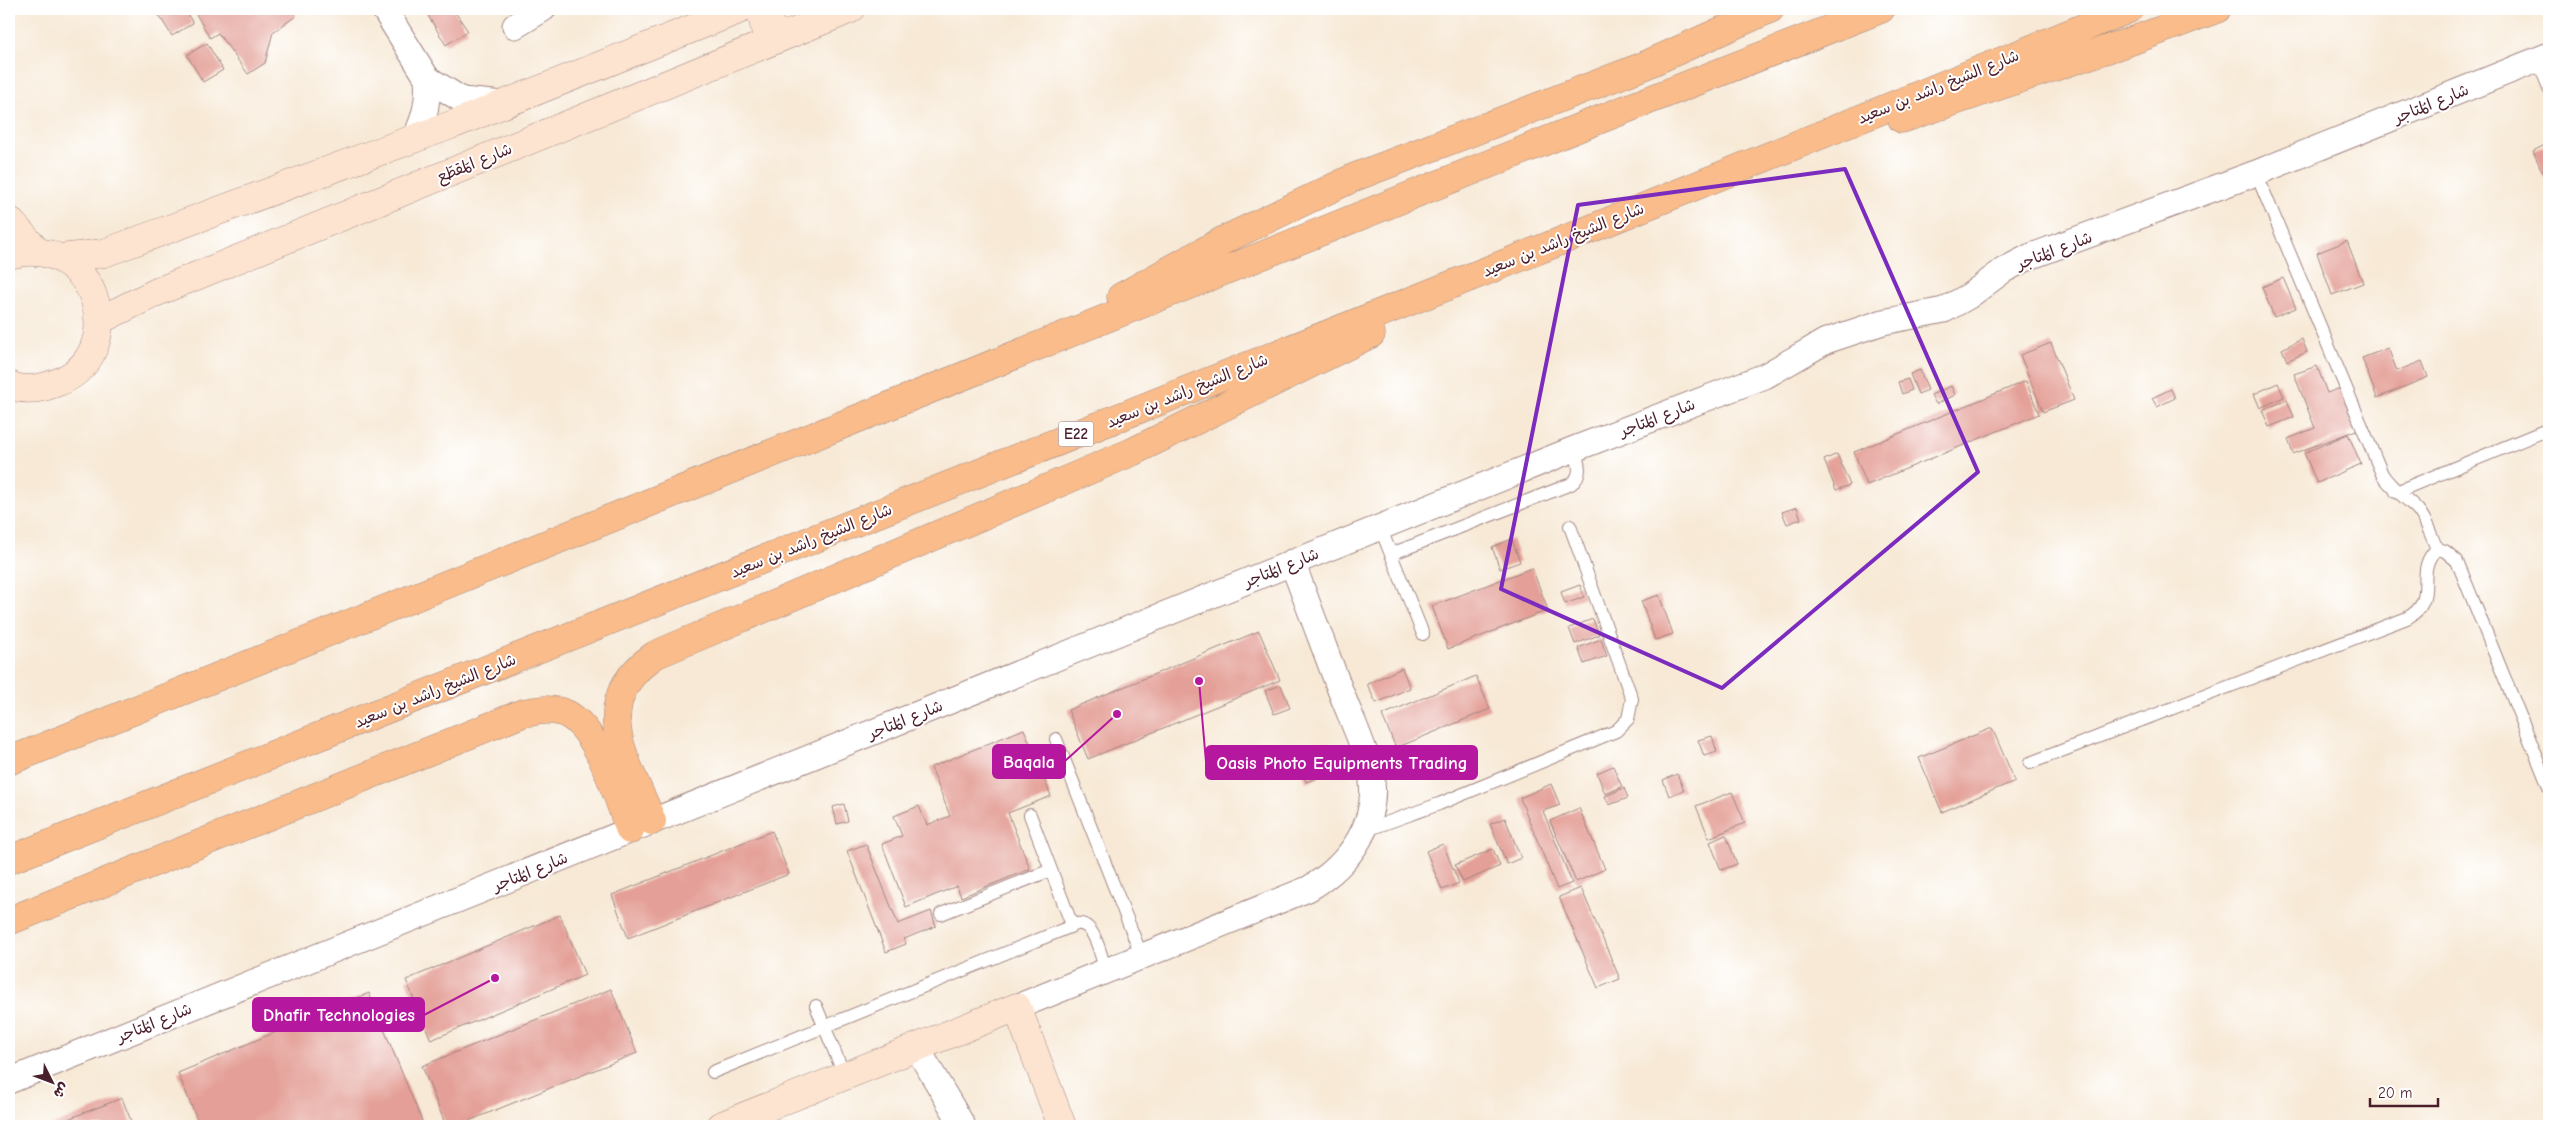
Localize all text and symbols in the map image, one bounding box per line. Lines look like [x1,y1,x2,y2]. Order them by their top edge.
street label: شارع الشيخ راشد بن سعيد [1855,46,2022,129]
street label: شارع المُتاجر [2389,81,2472,130]
street label: شارع المَقطَع [434,140,515,188]
street label: شارع الشيخ راشد بن سعيد [1480,199,1647,282]
street label: شارع المُتاجر [2012,228,2095,276]
street label: شارع الشيخ راشد بن سعيد [1104,350,1271,433]
street label: شارع المُتاجر [1615,395,1698,443]
road number: E22 [1058,422,1094,446]
street label: شارع الشيخ راشد بن سعيد [728,500,895,583]
street label: شارع المُتاجر [1239,545,1322,594]
street label: شارع الشيخ راشد بن سعيد [352,650,519,733]
street label: شارع المُتاجر [863,697,946,746]
callout: Baqala [993,745,1065,778]
callout: Oasis Photo Equipments Trading [1206,746,1477,779]
text: Baqala [1003,752,1055,773]
text: Oasis Photo Equipments Trading [1216,753,1468,774]
street label: شارع المُتاجر [488,849,571,898]
callout: Dhafir Technologies [253,998,424,1031]
street label: شارع المُتاجر [112,1000,195,1049]
text: Dhafir Technologies [263,1005,415,1026]
north arrow [28,1058,78,1108]
scale bar [2370,1075,2438,1107]
text: ش [50,1079,73,1102]
text: 20 m [2378,1084,2412,1102]

